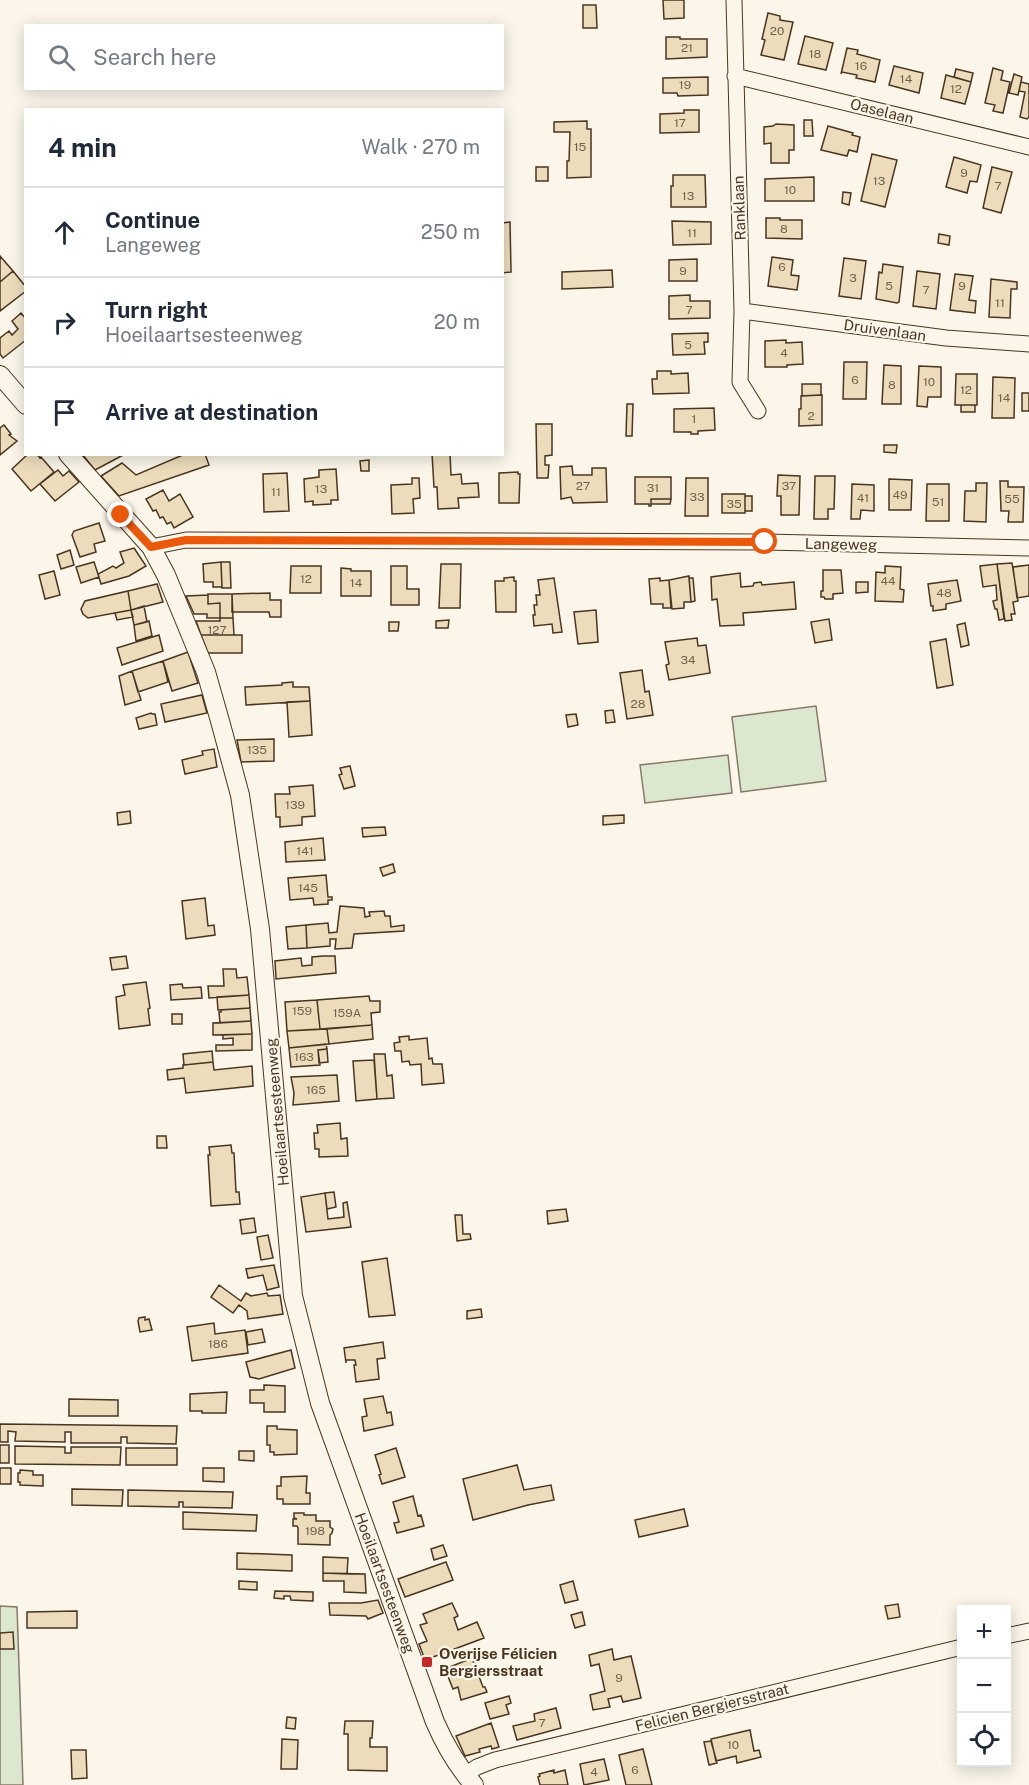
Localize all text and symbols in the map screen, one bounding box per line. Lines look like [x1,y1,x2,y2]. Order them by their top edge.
search box [24,24,504,90]
house number: 20 [770,24,784,38]
icon: search [45,41,78,74]
house number: 21 [681,41,693,55]
text: Search here [93,44,217,70]
house number: 18 [809,47,822,61]
house number: 16 [855,59,867,73]
house number: 14 [900,72,913,86]
house number: 19 [679,78,691,92]
house number: 12 [950,82,962,96]
street label: Oaselaan [848,95,916,127]
house number: 17 [674,116,686,130]
text: 4 min [48,132,117,163]
text: Walk · 270 m [361,135,480,159]
house number: 15 [574,140,587,154]
house number: 9 [960,166,968,180]
house number: 13 [873,174,885,188]
street label: Ranklaan [729,175,749,241]
house number: 7 [994,179,1002,193]
house number: 10 [784,183,796,197]
house number: 13 [682,189,694,203]
text: Continue [105,207,200,233]
icon: ahead [48,216,81,249]
text: 250 m [421,220,480,244]
house number: 8 [780,222,788,236]
house number: 11 [687,226,697,240]
text: Langeweg [105,233,201,257]
house number: 6 [778,260,786,274]
house number: 9 [679,264,687,278]
house number: 3 [849,271,857,285]
house number: 5 [885,279,893,293]
house number: 9 [958,279,966,293]
house number: 7 [922,283,930,297]
house number: 11 [995,296,1005,310]
text: Turn right [105,297,208,323]
house number: 7 [685,303,693,317]
icon: right [48,306,81,339]
text: 20 m [434,310,480,334]
street label: Druivenlaan [843,316,927,344]
text: Hoeilaartsesteenweg [105,323,303,347]
house number: 5 [684,338,692,352]
house number: 4 [780,346,788,360]
house number: 6 [851,373,859,387]
house number: 10 [923,375,935,389]
house number: 8 [888,378,896,392]
house number: 12 [960,383,972,397]
house number: 14 [998,391,1011,405]
icon: arrive [48,396,81,429]
text: Arrive at destination [105,399,318,425]
house number: 2 [807,409,815,423]
house number: 1 [692,412,696,426]
house number: 27 [576,479,590,493]
house number: 37 [782,479,796,493]
house number: 31 [647,481,659,495]
house number: 13 [315,482,327,496]
house number: 11 [271,485,281,499]
house number: 49 [892,488,908,502]
house number: 33 [689,490,705,504]
house number: 41 [857,491,869,505]
house number: 55 [1004,492,1020,506]
house number: 51 [932,495,944,509]
house number: 35 [726,497,742,511]
route end [107,501,133,527]
route start [751,528,777,554]
street label: Langeweg [805,535,877,553]
house number: 12 [300,572,312,586]
house number: 44 [880,574,896,588]
house number: 14 [350,576,363,590]
house number: 48 [936,586,952,600]
house number: 127 [207,623,227,637]
house number: 34 [680,653,696,667]
house number: 28 [631,697,646,711]
house number: 135 [247,743,267,757]
house number: 139 [285,798,305,812]
house number: 141 [296,844,314,858]
house number: 145 [298,881,318,895]
house number: 159 [292,1004,312,1018]
house number: 159A [333,1006,362,1020]
street label: Hoeilaartsesteenweg [262,1037,292,1187]
house number: 163 [294,1050,314,1064]
house number: 165 [306,1083,326,1097]
house number: 186 [208,1337,228,1351]
street label: Hoeilaartsesteenweg [352,1510,418,1656]
house number: 198 [305,1524,325,1538]
map controls [957,1605,1011,1767]
button: + [957,1605,1011,1659]
place label: Overijse Félicien Bergiersstraat [439,1645,557,1679]
marker: Overijse Félicien Bergiersstraat [420,1655,434,1669]
button: − [957,1659,1011,1713]
house number: 9 [615,1671,623,1685]
street label: Felicien Bergiersstraat [633,1680,791,1734]
button: locate [957,1713,1011,1767]
house number: 7 [538,1716,546,1730]
house number: 10 [727,1738,739,1752]
house number: 6 [631,1763,639,1777]
house number: 4 [590,1765,598,1779]

